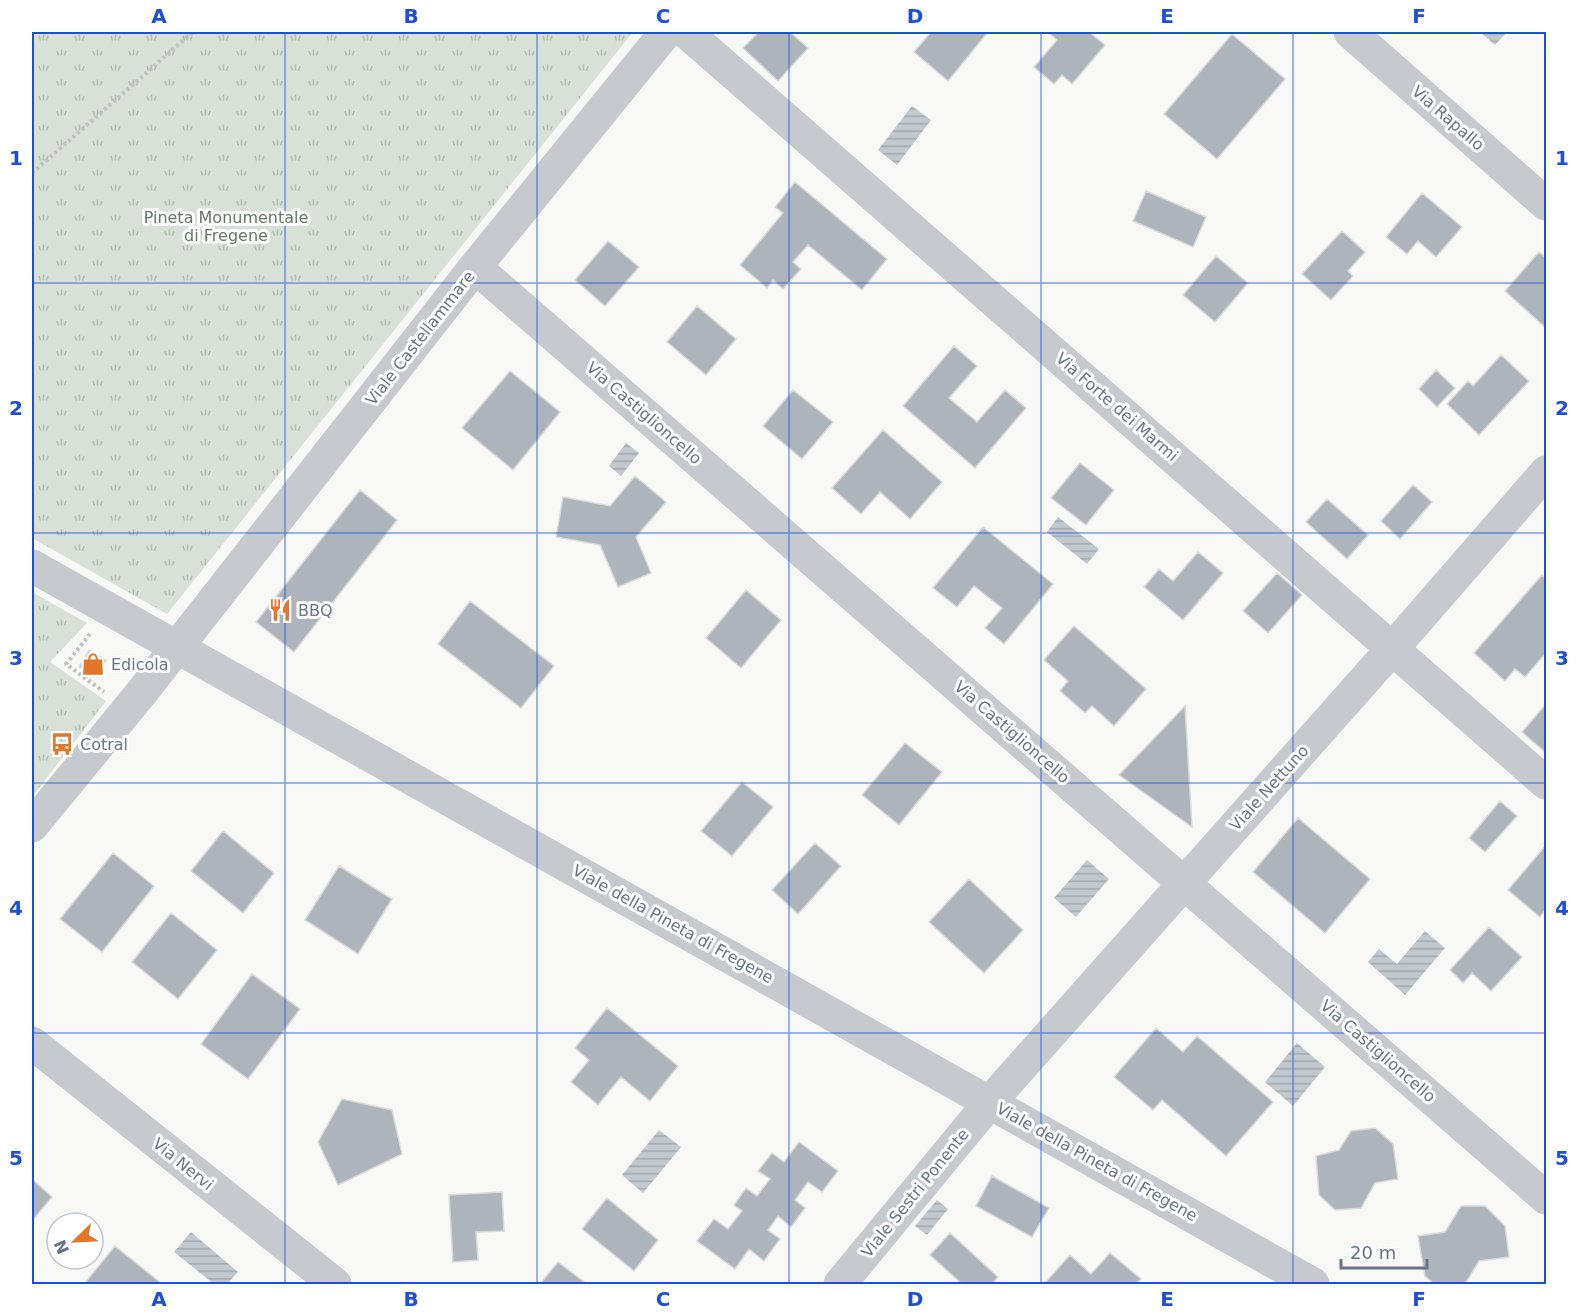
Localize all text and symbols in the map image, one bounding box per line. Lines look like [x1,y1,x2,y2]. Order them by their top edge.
text: A [151,4,167,28]
text: B [403,4,419,28]
text: C [656,4,670,28]
text: D [907,4,923,28]
text: E [1160,4,1174,28]
text: F [1412,4,1426,28]
street label: Via Rapallo [1408,82,1488,154]
text: 1 [9,146,23,170]
text: 1 [1555,146,1569,170]
park label: Pineta Monumentale di Fregene [144,208,308,245]
street label: Viale Castellammare [362,267,478,409]
street label: Via Forte dei Marmi [1052,349,1182,465]
street label: Via Castiglioncello [583,358,705,468]
text: 2 [9,396,23,420]
text: 2 [1555,396,1569,420]
restaurant icon: BBQ [267,597,293,623]
place label: BBQ [298,601,333,620]
text: 3 [9,646,23,670]
text: 3 [1555,646,1569,670]
shop icon: Edicola [80,651,106,677]
place label: Edicola [111,655,169,674]
street label: Via Castiglioncello [951,677,1073,787]
bus stop icon: Cotral [49,731,75,757]
place label: Cotral [80,735,128,754]
street label: Viale Nettuno [1226,741,1312,835]
street label: Viale della Pineta di Fregene [569,861,777,987]
text: 4 [9,896,23,920]
text: 4 [1555,896,1569,920]
street label: Via Castiglioncello [1317,996,1439,1106]
street label: Viale della Pineta di Fregene [993,1099,1201,1225]
street label: Viale Sestri Ponente [857,1125,973,1261]
street label: Via Nervi [149,1134,217,1194]
text: 5 [9,1146,23,1170]
text: 5 [1555,1146,1569,1170]
north arrow [45,1211,105,1271]
scale bar [1341,1232,1426,1270]
text: N [50,1237,73,1257]
text: 20 m [1350,1242,1396,1263]
text: A [151,1287,167,1311]
text: B [403,1287,419,1311]
text: C [656,1287,670,1311]
text: D [907,1287,923,1311]
text: E [1160,1287,1174,1311]
text: F [1412,1287,1426,1311]

